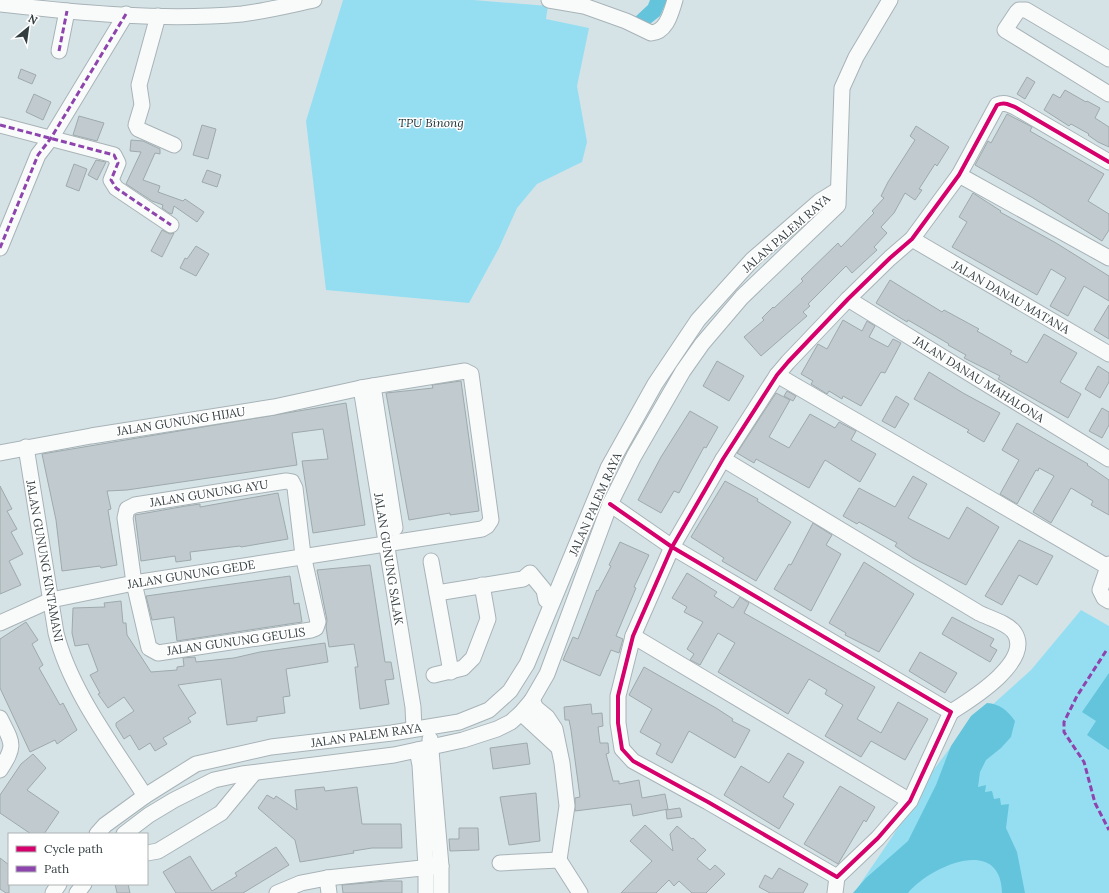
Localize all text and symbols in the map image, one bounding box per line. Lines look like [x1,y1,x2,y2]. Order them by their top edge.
north arrow [8,8,48,48]
text: N [26,11,40,28]
park label: TPU Binong [398,115,464,130]
street label: JALAN PALEM RAYA [738,190,833,276]
street label: JALAN DANAU MATANA [949,257,1073,337]
street label: JALAN DANAU MAHALONA [910,332,1048,426]
street label: JALAN GUNUNG HIJAU [115,403,246,439]
street label: JALAN PALEM RAYA [565,450,625,559]
street label: JALAN GUNUNG AYU [148,476,269,510]
street label: JALAN GUNUNG KINTAMANI [23,478,67,643]
street label: JALAN GUNUNG SALAK [371,491,407,627]
street label: JALAN GUNUNG GEDE [125,556,256,592]
street label: JALAN GUNUNG GEULIS [165,624,306,658]
street label: JALAN PALEM RAYA [309,720,423,750]
legend [8,833,148,885]
text: Cycle path [44,841,103,856]
text: Path [44,861,69,876]

